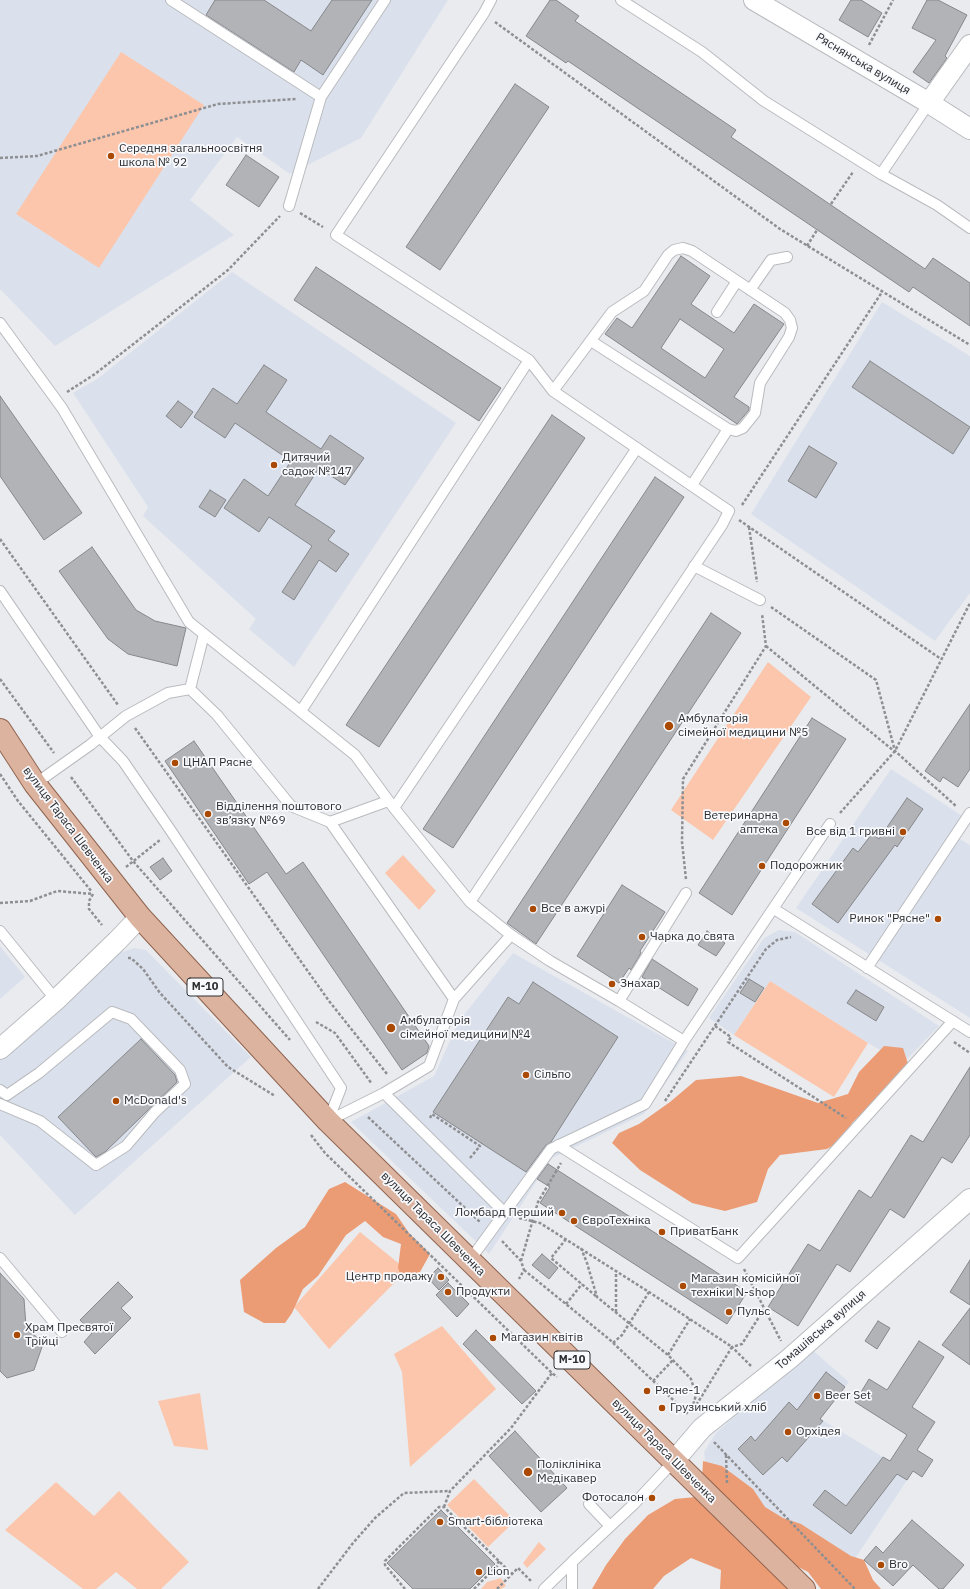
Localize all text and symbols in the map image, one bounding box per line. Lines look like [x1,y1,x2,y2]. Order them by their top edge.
street label: Ряснянська вулиця [813,30,913,98]
place label: Середня загальноосвітня школа № 92 [119,142,262,170]
marker: Середня загальноосвітня школа № 92 [106,151,116,161]
place label: Дитячий садок №147 [282,451,352,479]
marker: Дитячий садок №147 [269,460,279,470]
place label: Амбулаторія сімейної медицини №5 [678,712,809,740]
marker: Амбулаторія сімейної медицини №5 [663,720,675,732]
place label: ЦНАП Рясне [183,756,252,770]
marker: ЦНАП Рясне [170,758,180,768]
street label: вулиця Тараса Шевченка [20,764,116,886]
place label: Відділення поштового зв’язку №69 [216,800,342,828]
marker: Відділення поштового зв’язку №69 [203,809,213,819]
place label: Ветеринарна аптека [704,809,778,837]
marker: Ветеринарна аптека [781,818,791,828]
place label: Все від 1 гривні [806,825,895,839]
marker: Все від 1 гривні [898,827,908,837]
place label: Подорожник [770,859,842,873]
marker: Подорожник [757,861,767,871]
place label: Все в ажурі [541,902,605,916]
marker: Все в ажурі [528,904,538,914]
place label: Ринок "Рясне" [849,912,930,926]
marker: Ринок "Рясне" [933,914,943,924]
place label: Чарка до свята [650,930,735,944]
marker: Чарка до свята [637,932,647,942]
place label: Знахар [620,977,660,991]
road number: М-10 [187,978,223,996]
marker: Знахар [607,979,617,989]
place label: Амбулаторія сімейної медицини №4 [400,1014,531,1042]
marker: Амбулаторія сімейної медицини №4 [385,1022,397,1034]
place label: Сільпо [534,1068,571,1082]
marker: Сільпо [521,1070,531,1080]
place label: McDonald's [124,1094,187,1108]
marker: McDonald's [111,1096,121,1106]
street label: вулиця Тараса Шевченка [378,1169,488,1279]
place label: Ломбард Перший [455,1206,554,1220]
marker: Ломбард Перший [557,1208,567,1218]
place label: ЄвроТехніка [582,1214,651,1228]
marker: ЄвроТехніка [569,1216,579,1226]
place label: ПриватБанк [670,1225,739,1239]
marker: ПриватБанк [657,1227,667,1237]
place label: Центр продажу [346,1270,433,1284]
marker: Центр продажу [436,1272,446,1282]
place label: Магазин комісійної техніки N-shop [691,1272,799,1300]
marker: Магазин комісійної техніки N-shop [678,1281,688,1291]
place label: Продукти [456,1285,510,1299]
marker: Продукти [443,1287,453,1297]
street label: Томашівська вулиця [773,1287,869,1373]
place label: Пульс [737,1305,770,1319]
marker: Пульс [724,1307,734,1317]
place label: Храм Пресвятої Трійці [25,1321,113,1349]
marker: Храм Пресвятої Трійці [12,1330,22,1340]
place label: Магазин квітів [501,1331,583,1345]
marker: Магазин квітів [488,1333,498,1343]
road number: М-10 [554,1351,590,1369]
place label: Рясне-1 [655,1384,700,1398]
marker: Рясне-1 [642,1386,652,1396]
place label: Beer Set [825,1389,871,1403]
marker: Beer Set [812,1391,822,1401]
street label: вулиця Тараса Шевченка [609,1396,719,1506]
place label: Грузинський хліб [670,1401,767,1415]
marker: Грузинський хліб [657,1403,667,1413]
place label: Орхідея [796,1425,841,1439]
marker: Орхідея [783,1427,793,1437]
place label: Поліклініка Медікавер [537,1458,601,1486]
marker: Поліклініка Медікавер [522,1466,534,1478]
place label: Фотосалон [582,1491,644,1505]
marker: Фотосалон [647,1493,657,1503]
place label: Smart-бібліотека [448,1515,543,1529]
marker: Smart-бібліотека [435,1517,445,1527]
place label: Bro [889,1558,908,1572]
marker: Bro [876,1560,886,1570]
place label: Lion [487,1565,510,1579]
marker: Lion [474,1567,484,1577]

